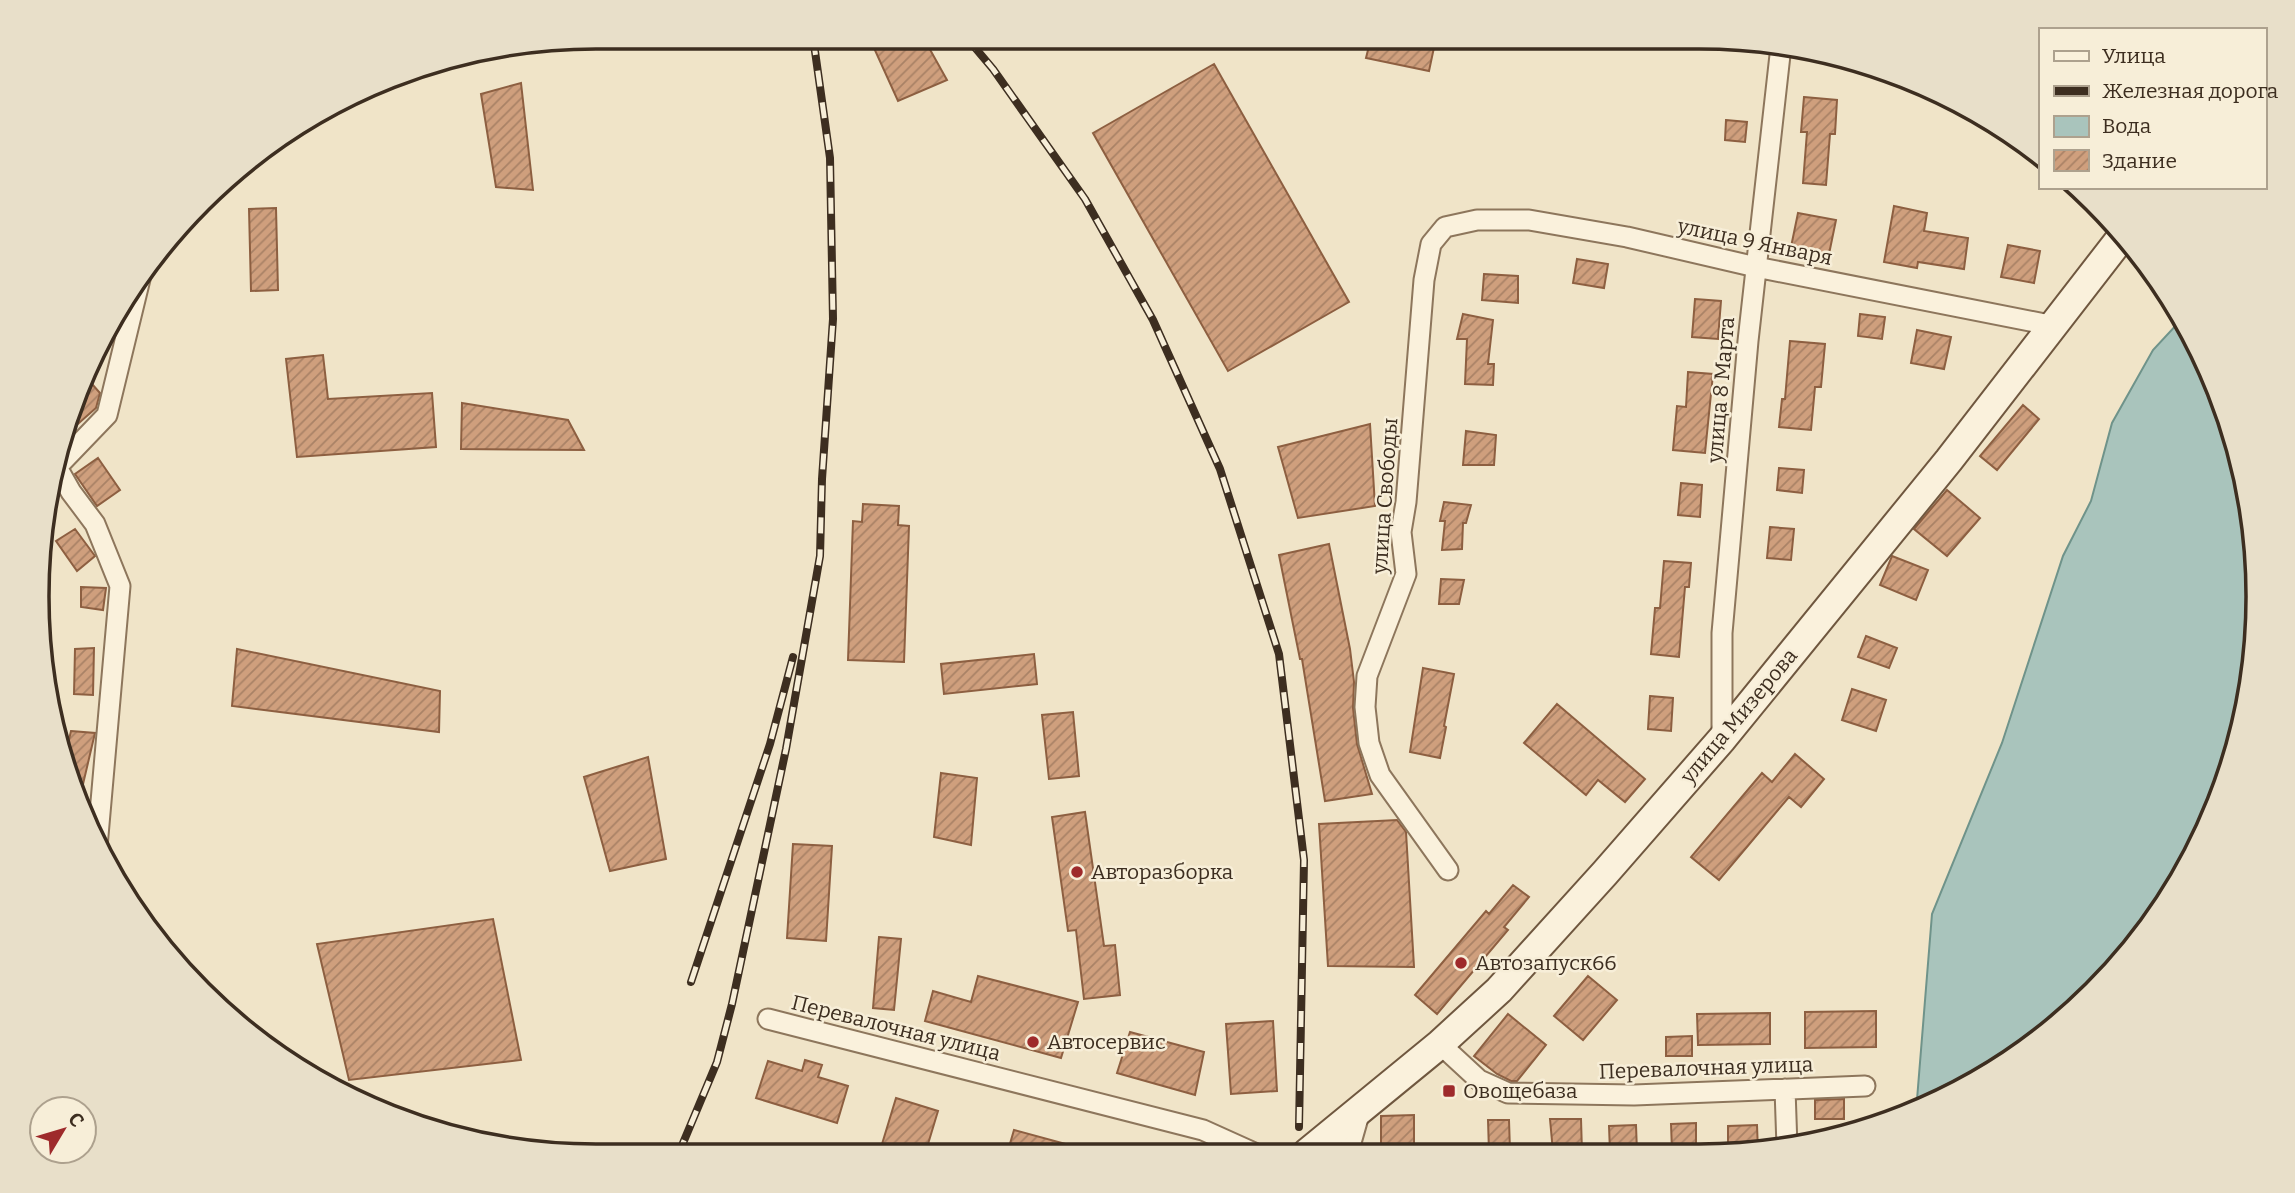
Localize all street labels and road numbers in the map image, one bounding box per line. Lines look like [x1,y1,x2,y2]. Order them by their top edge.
street label: улица 9 Января [1674,213,1835,271]
street label: улица 8 Марта [1702,315,1740,465]
street label: улица Свободы [1367,417,1403,576]
street label: улица Мизерова [1674,643,1803,790]
street label: Перевалочная улица [789,989,1004,1067]
street label: Перевалочная улица [1598,1051,1814,1085]

